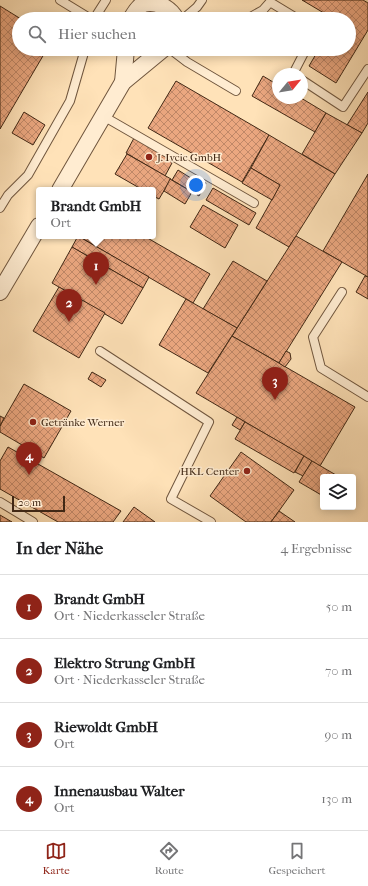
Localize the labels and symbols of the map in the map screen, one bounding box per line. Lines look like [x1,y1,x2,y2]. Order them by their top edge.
north arrow [272,68,308,104]
place label: J. Ivcic GmbH [156,151,221,164]
marker: J. Ivcic GmbH [144,152,154,162]
your location [186,175,206,195]
pin: 1 [83,252,109,285]
pin: 2 [56,289,82,322]
pin: 3 [262,367,288,400]
place label: Getränke Werner [41,416,125,429]
marker: Getränke Werner [28,417,38,427]
pin: 4 [16,442,42,475]
place label: HKL Center [180,465,239,478]
marker: HKL Center [242,466,252,476]
scale bar [12,494,65,513]

